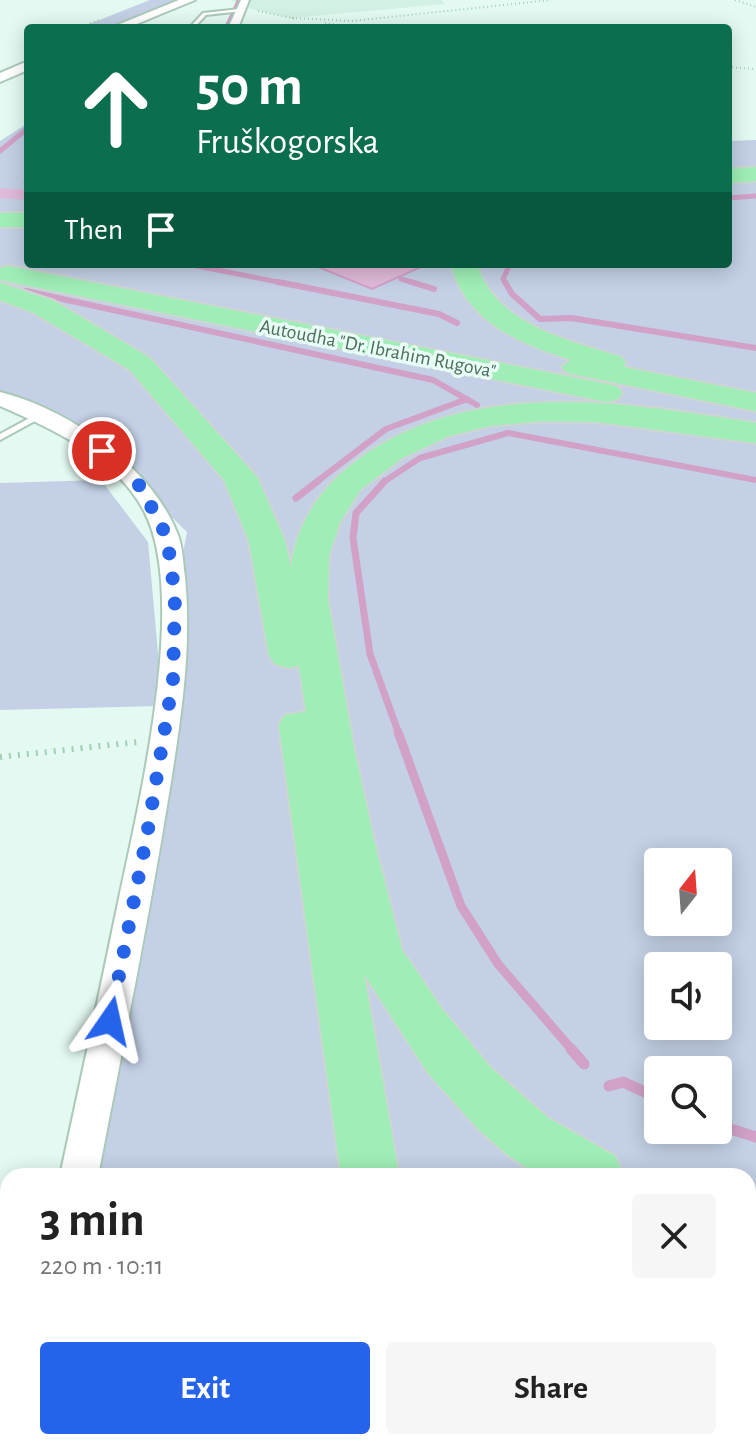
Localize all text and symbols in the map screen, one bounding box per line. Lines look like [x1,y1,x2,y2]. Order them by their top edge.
icon: ahead [64,56,168,160]
text: 50 m [196,59,303,115]
text: Fruškogorska [196,124,379,160]
icon: arrive [139,208,183,252]
text: Then [64,215,123,245]
street label: Autoudha "Dr. Ibrahim Rugova" [258,316,498,382]
pin [68,417,136,485]
icon: arrive [80,429,124,473]
north arrow [644,848,732,936]
map controls [644,848,732,1144]
button: sound [644,952,732,1040]
position arrow [68,979,152,1063]
button: search [644,1056,732,1144]
button: close [632,1194,716,1278]
text: 3 min [40,1197,145,1245]
text: 220 m · 10:11 [40,1253,164,1279]
button: Exit [40,1342,370,1434]
button: Share [386,1342,716,1434]

